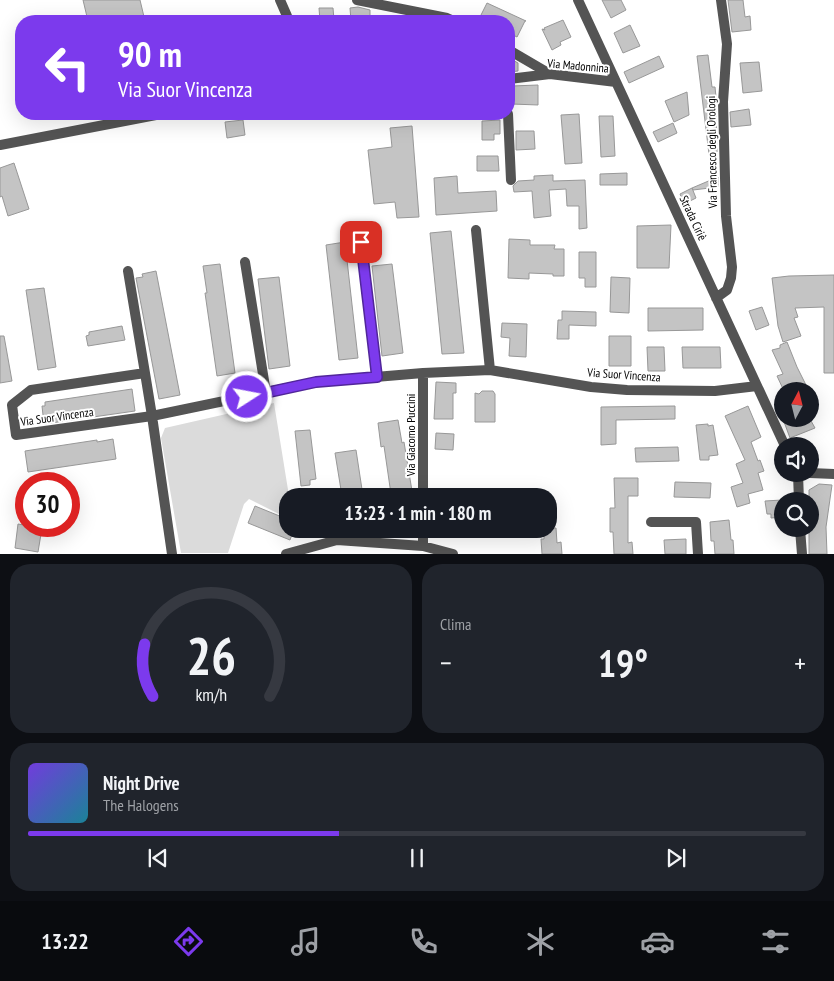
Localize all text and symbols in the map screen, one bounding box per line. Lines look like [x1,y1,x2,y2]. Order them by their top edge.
text: 90 m [118,31,182,77]
icon: left [35,35,100,100]
street label: Via Madonnina [546,55,610,76]
text: Via Suor Vincenza [118,75,253,103]
street label: Via Francesco degli Orologi [703,96,720,209]
street label: Strada Ciriè [677,193,710,243]
pin [340,221,382,263]
icon: arrive [347,228,375,256]
street label: Via Suor Vincenza [586,364,661,385]
position arrow [220,370,272,422]
north arrow [774,382,819,428]
map controls [774,382,819,537]
street label: Via Giacomo Puccini [403,394,418,477]
street label: Via Suor Vincenza [19,404,95,429]
button: sound [774,437,819,482]
speed limit sign: 30 [15,472,80,537]
button: search [774,492,819,537]
text: 13:23 · 1 min · 180 m [345,501,491,525]
text: Clima [440,614,471,634]
text: 26 [186,622,236,689]
text: 19° [598,638,648,687]
text: − [440,644,452,681]
text: + [794,644,806,681]
text: km/h [195,683,227,706]
text: Night Drive [103,771,180,795]
text: The Halogens [103,795,179,815]
icon: previous [144,844,172,872]
icon: pause [403,844,431,872]
icon: next [662,844,690,872]
icon: directions [171,924,206,959]
icon: music [288,924,323,959]
icon: phone [406,924,441,959]
icon: climate [523,924,558,959]
icon: car [640,924,675,959]
icon: filters [758,924,793,959]
text: 13:22 [41,927,89,955]

